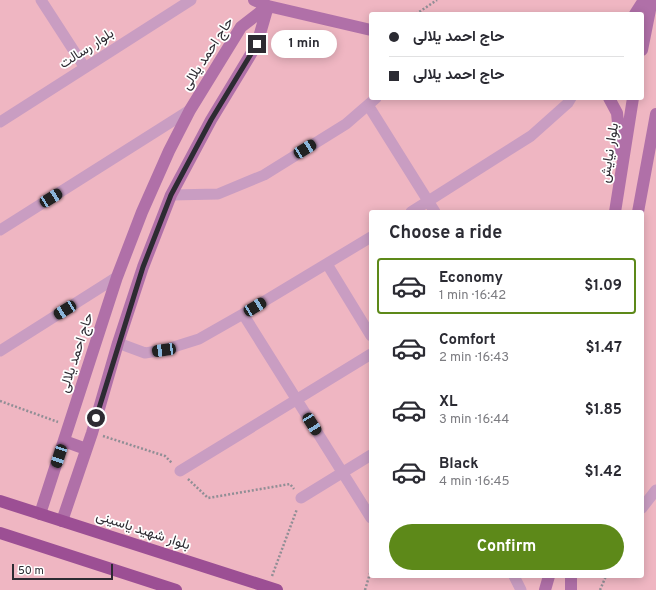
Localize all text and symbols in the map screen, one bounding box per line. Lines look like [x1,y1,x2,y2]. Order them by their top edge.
street label: حاج احمد یلالی [178,15,239,94]
street label: بلوار رسالت [57,25,117,73]
text: حاج احمد یلالی [413,28,504,47]
callout: 1 min [271,30,337,58]
route end [248,35,266,53]
text: 1 min [288,36,320,52]
text: حاج احمد یلالی [413,66,504,85]
street label: بلوار نیایش [597,122,623,184]
car [292,138,318,160]
car [38,187,64,209]
text: Choose a ride [389,222,502,245]
icon: car [391,268,427,304]
text: Economy [439,269,503,288]
text: $1.09 [584,277,622,296]
text: 1 min · 16:42 [439,288,506,304]
car [242,296,268,318]
car [52,299,78,321]
street label: حاج احمد یلالی [56,311,99,395]
icon: car [391,330,427,366]
text: Comfort [439,331,496,350]
text: $1.47 [586,339,622,358]
car [151,342,177,358]
text: 2 min · 16:43 [439,350,509,366]
icon: car [391,392,427,428]
text: XL [439,393,457,412]
text: $1.85 [585,401,622,420]
route start [87,409,105,427]
car [301,411,323,437]
text: 3 min · 16:44 [439,412,509,428]
car [50,443,68,469]
icon: car [391,454,427,490]
text: Black [439,455,479,474]
text: $1.42 [584,463,622,482]
text: 4 min · 16:45 [439,474,510,490]
street label: بلوار شهید یاسینی [94,508,192,554]
button: Confirm [389,524,624,570]
scale bar [12,562,113,581]
text: 50 m [18,564,44,578]

